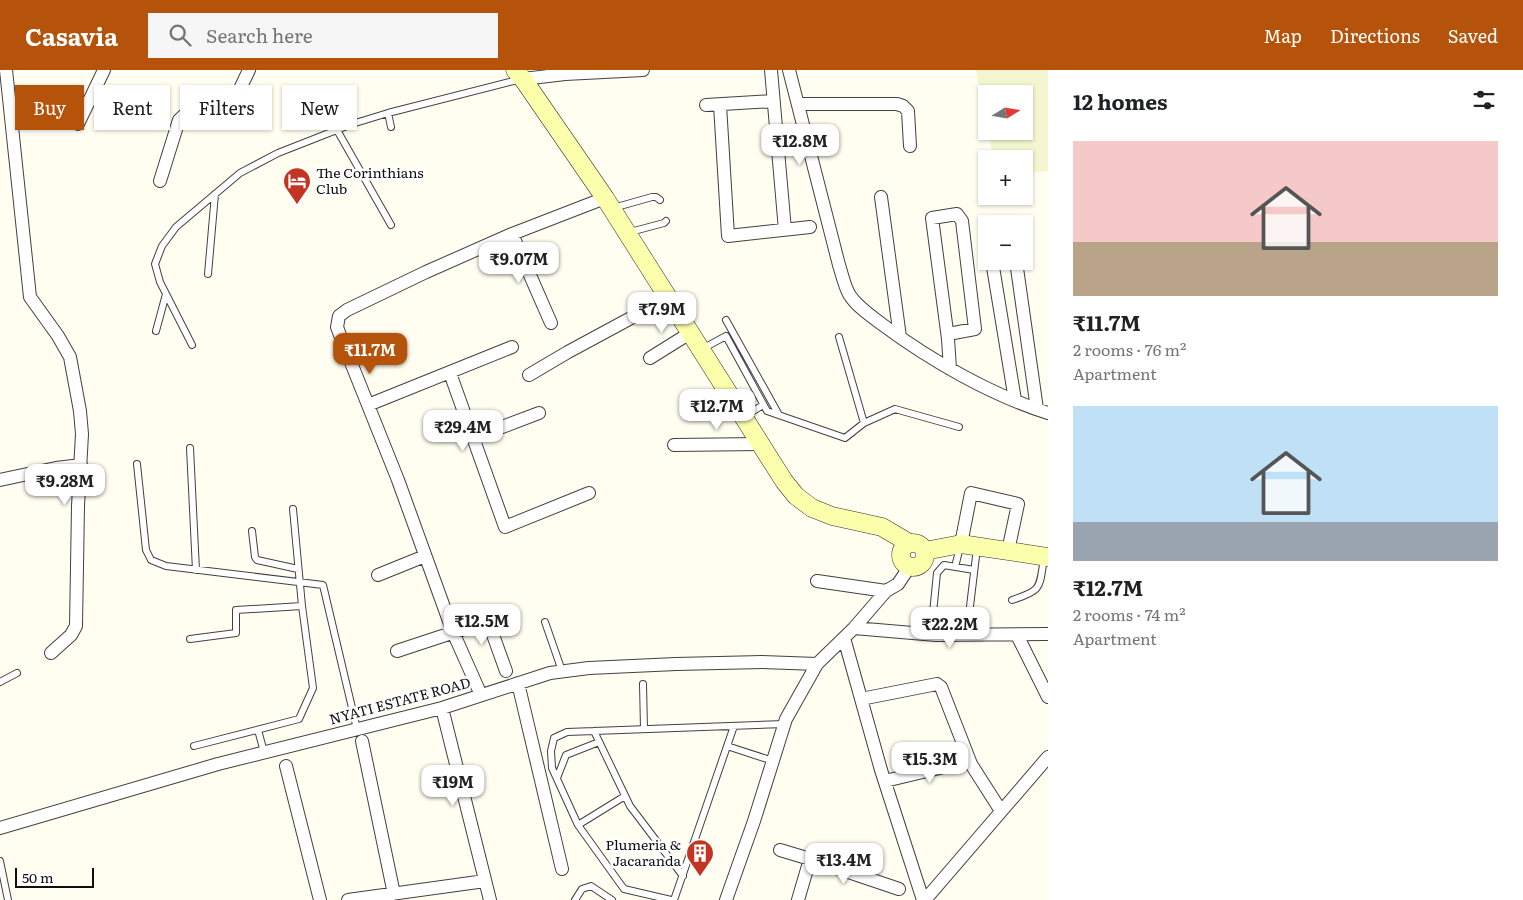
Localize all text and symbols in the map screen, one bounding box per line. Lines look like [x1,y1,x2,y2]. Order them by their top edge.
search box [148,13,498,58]
text: Casavia [25,18,118,53]
icon: search [166,21,194,49]
text: Search here [206,21,313,49]
text: Map [1264,22,1302,49]
text: Directions [1330,22,1420,49]
text: Saved [1448,22,1498,49]
chip: Buy [15,85,84,130]
chip: Rent [94,85,170,130]
chip: Filters [180,85,272,130]
chip: New [282,85,357,130]
north arrow [978,85,1032,140]
map controls [978,85,1033,270]
text: 12 homes [1073,85,1167,116]
icon: filters [1470,86,1498,114]
pin: ₹12.8M [759,124,841,166]
text: ₹12.8M [772,128,828,152]
button: + [978,150,1033,205]
place label: The Corinthians Club [316,162,424,198]
hotel icon: The Corinthians Club [282,166,312,205]
icon: home [1241,173,1331,263]
button: − [978,215,1033,270]
pin: ₹9.07M [478,242,560,284]
text: ₹9.07M [490,246,548,270]
pin: ₹7.9M [627,292,697,334]
text: ₹7.9M [638,296,686,320]
text: ₹11.7M [1073,306,1141,337]
pin: ₹11.7M [329,332,411,375]
text: ₹11.7M [344,337,396,361]
text: 2 rooms · 76 m² [1073,337,1186,361]
text: Apartment [1073,361,1157,385]
pin: ₹12.7M [676,388,758,431]
text: ₹12.7M [690,393,744,417]
pin: ₹29.4M [422,410,504,452]
text: ₹29.4M [434,414,492,438]
icon: home [1241,438,1331,528]
pin: ₹9.28M [24,464,106,506]
text: ₹9.28M [36,468,94,492]
text: ₹12.7M [1073,571,1143,602]
text: 2 rooms · 74 m² [1073,602,1186,626]
pin: ₹12.5M [441,604,523,646]
pin: ₹22.2M [909,606,991,649]
text: ₹12.5M [455,608,509,632]
text: ₹22.2M [922,611,978,635]
text: Apartment [1073,626,1157,650]
street label: NYATI ESTATE ROAD [327,671,473,729]
pin: ₹15.3M [889,742,971,784]
text: ₹15.3M [902,746,958,770]
pin: ₹19M [423,764,483,807]
text: ₹19M [432,769,474,793]
place label: Plumeria & Jacaranda [606,834,681,870]
building icon: Plumeria & Jacaranda [685,838,715,877]
pin: ₹13.4M [803,842,885,885]
text: ₹13.4M [816,847,872,871]
scale bar [15,865,94,888]
text: 50 m [22,867,54,887]

